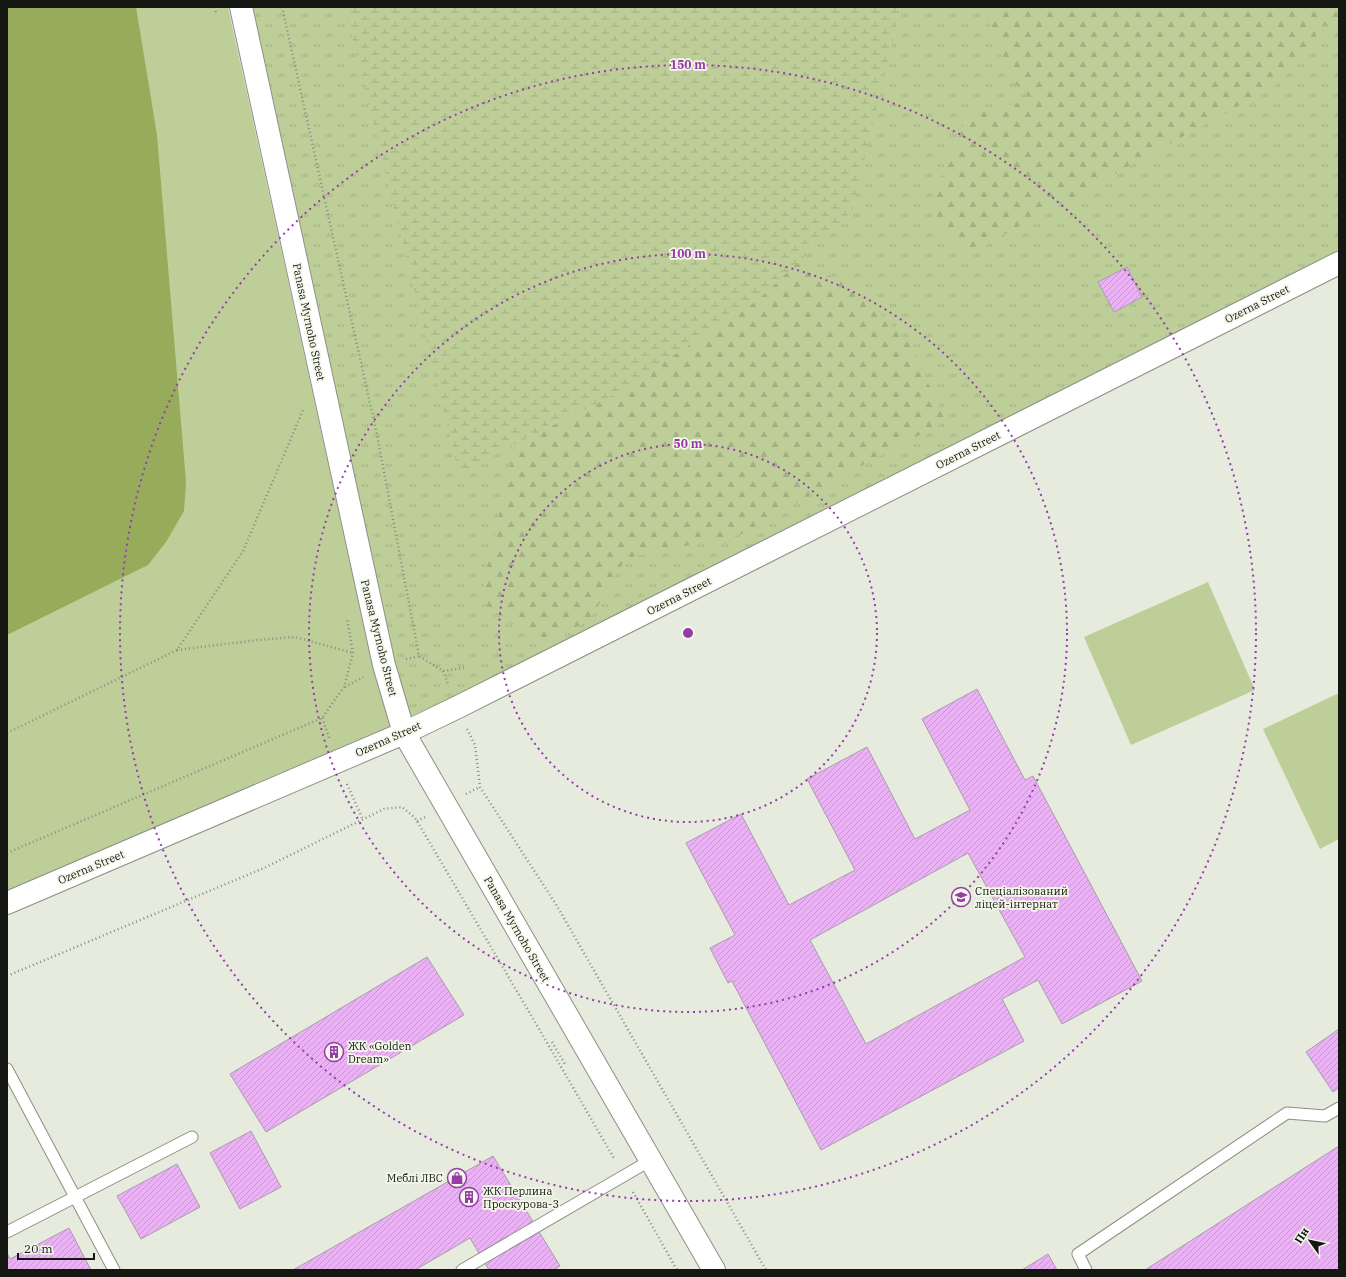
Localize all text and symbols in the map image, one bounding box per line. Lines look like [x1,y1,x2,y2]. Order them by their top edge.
text: 150 m [670,57,706,72]
text: 100 m [670,246,706,261]
street label: Panasa Myrnoho Street [290,262,328,382]
street label: Ozerna Street [1222,282,1292,326]
street label: Ozerna Street [933,428,1003,472]
text: 50 m [674,436,703,451]
street label: Ozerna Street [644,574,714,618]
street label: Panasa Myrnoho Street [358,578,400,698]
centre of rings [681,626,695,640]
street label: Ozerna Street [353,718,423,760]
street label: Ozerna Street [56,847,126,887]
street label: Panasa Myrnoho Street [481,874,553,984]
place label: Спеціалізований ліцей-інтернат [975,884,1068,911]
school or university icon: Спеціалізований ліцей-інтернат [950,886,972,908]
place label: ЖК «Golden Dream» [348,1039,412,1066]
building icon: ЖК «Golden Dream» [323,1041,345,1063]
shop icon: Меблі ЛВС [446,1167,468,1189]
place label: Меблі ЛВС [387,1171,443,1185]
place label: ЖК Перлина Проскурова-3 [483,1184,559,1211]
building icon: ЖК Перлина Проскурова-3 [458,1186,480,1208]
north arrow [1290,1221,1330,1261]
text: Пн [1291,1224,1312,1246]
scale bar [18,1235,94,1261]
text: 20 m [24,1241,53,1256]

